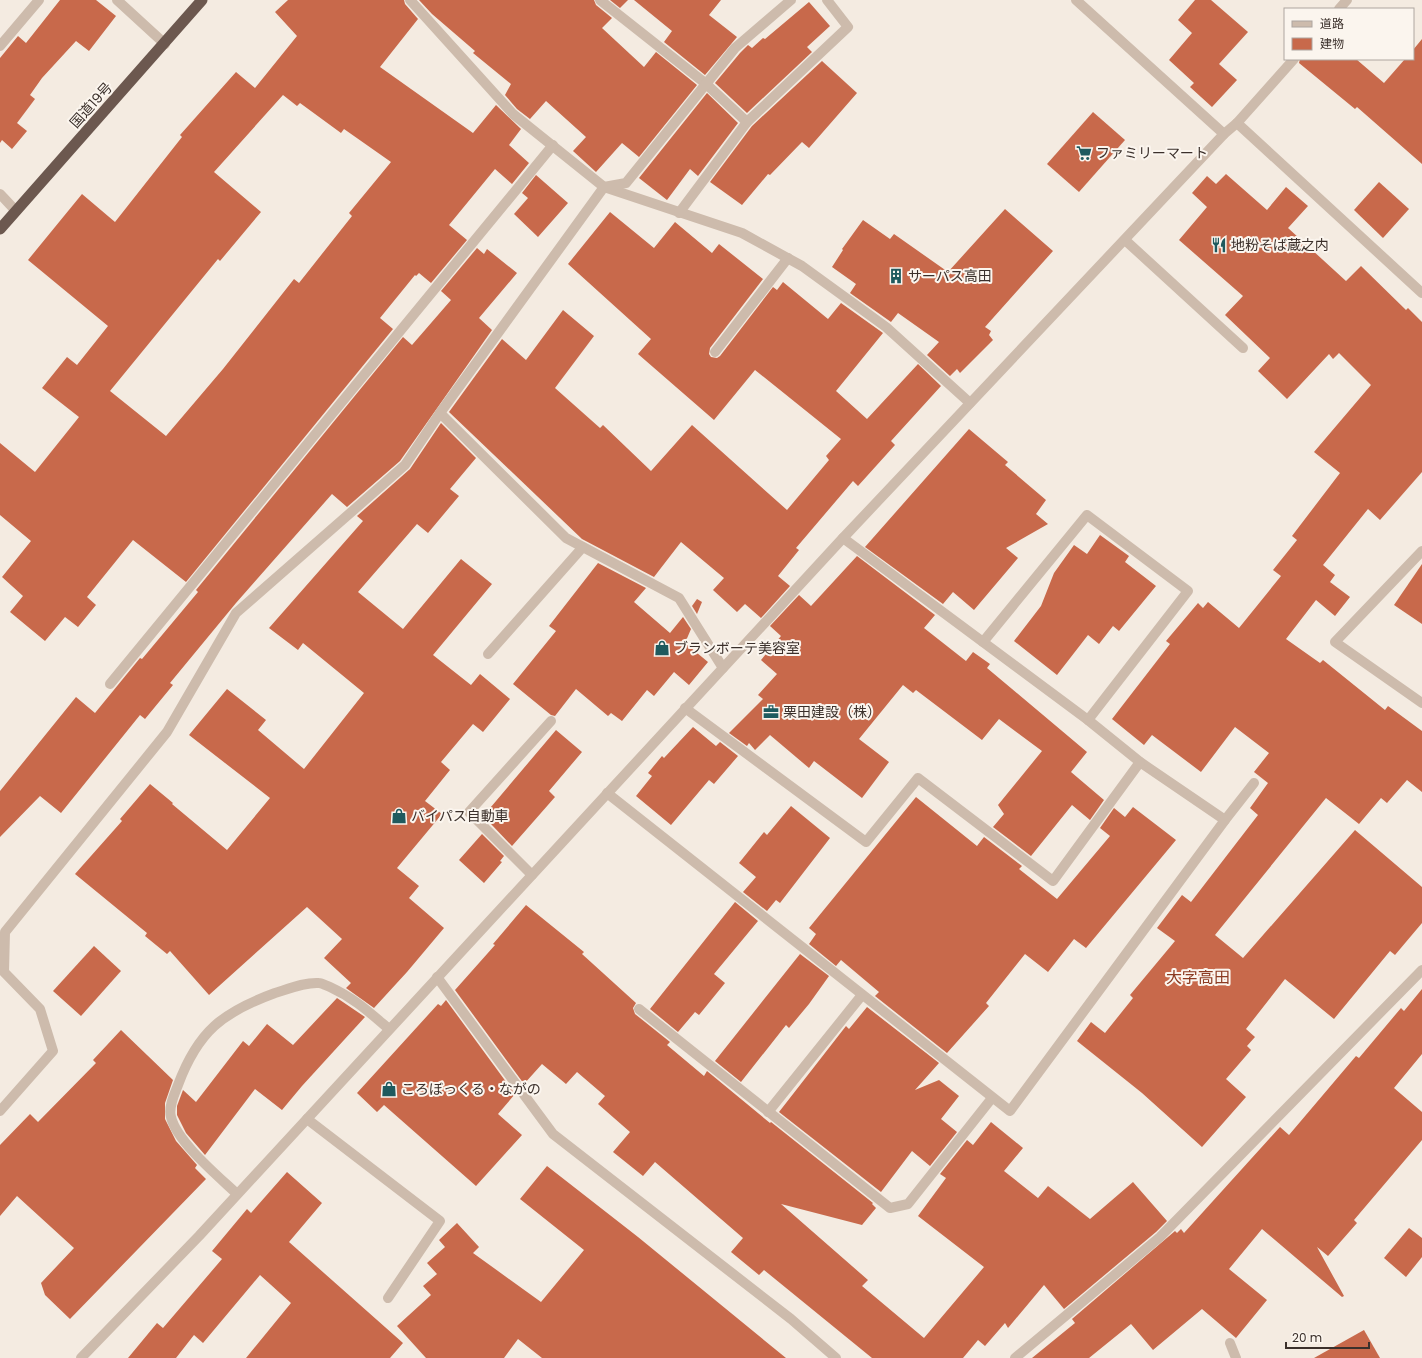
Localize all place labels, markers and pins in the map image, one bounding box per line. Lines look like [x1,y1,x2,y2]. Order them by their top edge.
place label: ファミリーマート [1096,143,1208,163]
supermarket icon: ファミリーマート [1075,144,1093,162]
place label: 地粉そば蔵之内 [1231,235,1329,255]
restaurant icon: 地粉そば蔵之内 [1210,236,1228,254]
place label: サーパス高田 [908,266,992,286]
building icon: サーパス高田 [887,267,905,285]
place label: ブランボーテ美容室 [674,638,800,658]
shop icon: ブランボーテ美容室 [653,639,671,657]
place label: 栗田建設（株） [783,702,881,722]
office icon: 栗田建設（株） [762,703,780,721]
place label: バイパス自動車 [411,806,509,826]
shop icon: バイパス自動車 [390,807,408,825]
place label: ころぼっくる・ながの [401,1079,541,1099]
shop icon: ころぼっくる・ながの [380,1080,398,1098]

